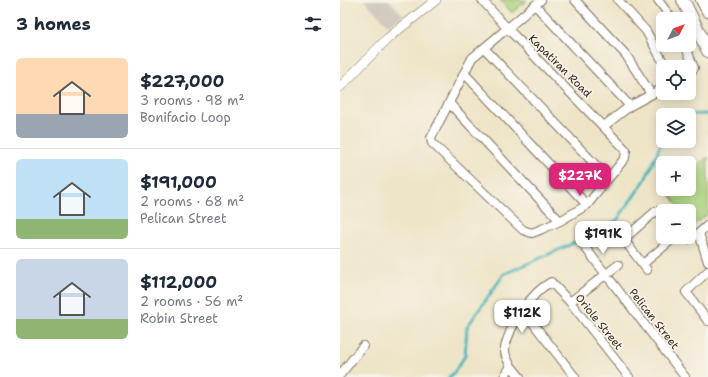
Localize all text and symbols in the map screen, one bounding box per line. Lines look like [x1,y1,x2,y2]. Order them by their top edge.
north arrow [656,12,696,52]
map controls [656,12,696,244]
text: 3 homes [16,13,91,35]
icon: filters [302,13,324,35]
street label: Kapatiran Road [525,31,595,101]
button: locate [656,60,696,100]
text: $227,000 [140,70,224,92]
icon: home [48,74,96,122]
text: 3 rooms · 98 m² [140,92,244,109]
button: layers [656,108,696,148]
text: Bonifacio Loop [140,109,231,126]
button: + [656,156,696,196]
pin: $227K [552,163,608,197]
text: $227K [558,167,602,184]
text: $191,000 [140,171,217,193]
icon: home [48,175,96,223]
text: 2 rooms · 68 m² [140,193,244,210]
button: − [656,204,696,244]
text: Pelican Street [140,210,227,227]
pin: $191K [575,221,631,255]
text: $191K [584,225,622,242]
text: $112,000 [140,271,217,293]
icon: home [48,275,96,323]
street label: Pelican Street [626,286,683,353]
street label: Oriole Street [572,291,626,353]
text: 2 rooms · 56 m² [140,293,243,310]
pin: $112K [494,300,550,334]
text: $112K [503,304,541,321]
text: Robin Street [140,310,218,327]

